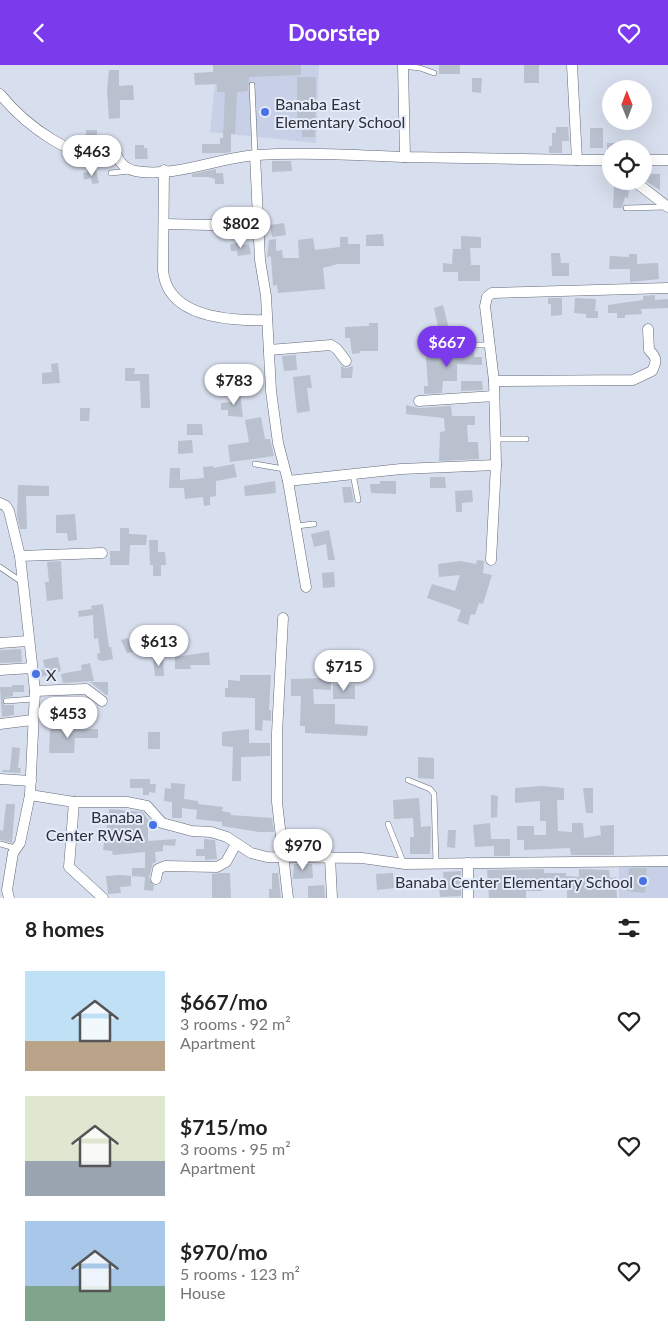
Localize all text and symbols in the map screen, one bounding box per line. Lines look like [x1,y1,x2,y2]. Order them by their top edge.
icon: back [25,19,53,47]
text: Doorstep [288,19,380,46]
icon: heart [615,19,643,47]
north arrow [602,80,652,130]
map controls [602,80,652,190]
place label: Banaba East Elementary School [275,94,405,131]
marker: Banaba East Elementary School [259,106,271,118]
pin: $463 [62,135,122,177]
button: locate [602,140,652,190]
text: $463 [73,141,111,160]
pin: $802 [211,207,271,249]
text: $802 [222,213,260,232]
pin: $667 [417,325,477,368]
text: $667 [428,332,466,351]
pin: $783 [204,363,264,406]
text: $783 [215,370,253,389]
pin: $613 [129,625,189,667]
text: $613 [140,631,178,650]
pin: $715 [314,649,374,692]
text: $715 [325,656,363,675]
place label: X [46,665,57,684]
marker: X [30,668,42,680]
pin: $453 [38,697,98,739]
text: $453 [49,703,87,722]
place label: Banaba Center RWSA [46,807,143,844]
marker: Banaba Center RWSA [147,819,159,831]
pin: $970 [273,829,333,871]
text: $970 [284,835,322,854]
place label: Banaba Center Elementary School [395,872,633,891]
marker: Banaba Center Elementary School [637,875,649,887]
icon: filters [615,914,643,942]
text: 8 homes [25,916,104,941]
text: $667/mo [180,989,268,1014]
icon: home [65,991,125,1051]
icon: heart [615,1007,643,1035]
text: 3 rooms · 92 m² [180,1014,291,1033]
text: Apartment [180,1033,255,1052]
text: $715/mo [180,1114,268,1139]
icon: home [65,1116,125,1176]
icon: heart [615,1132,643,1160]
text: 3 rooms · 95 m² [180,1139,291,1158]
text: Apartment [180,1158,255,1177]
text: $970/mo [180,1239,268,1264]
icon: home [65,1241,125,1301]
icon: heart [615,1257,643,1285]
text: 5 rooms · 123 m² [180,1264,300,1283]
text: House [180,1283,225,1302]

